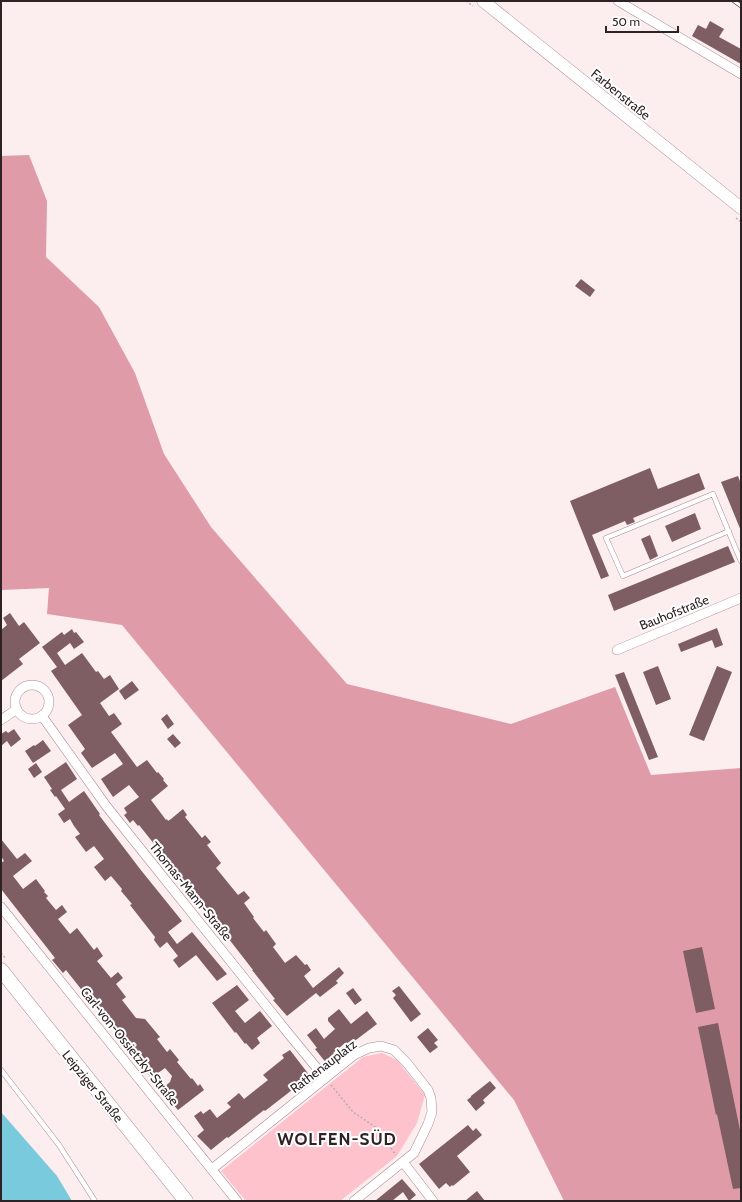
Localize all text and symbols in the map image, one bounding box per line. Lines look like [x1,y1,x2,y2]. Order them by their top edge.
scale bar [606,8,678,34]
text: 50 m [612,14,640,29]
street label: Farbenstraße [588,65,654,123]
street label: Bauhofstraße [637,591,711,633]
street label: Thomas-Mann-Straße [146,838,236,944]
street label: Carl-von-Ossietzky-Straße [77,984,183,1109]
street label: Rathenauplatz [287,1036,359,1096]
street label: Leipziger Straße [59,1047,127,1126]
district label: WOLFEN-SÜD [277,1129,397,1149]

